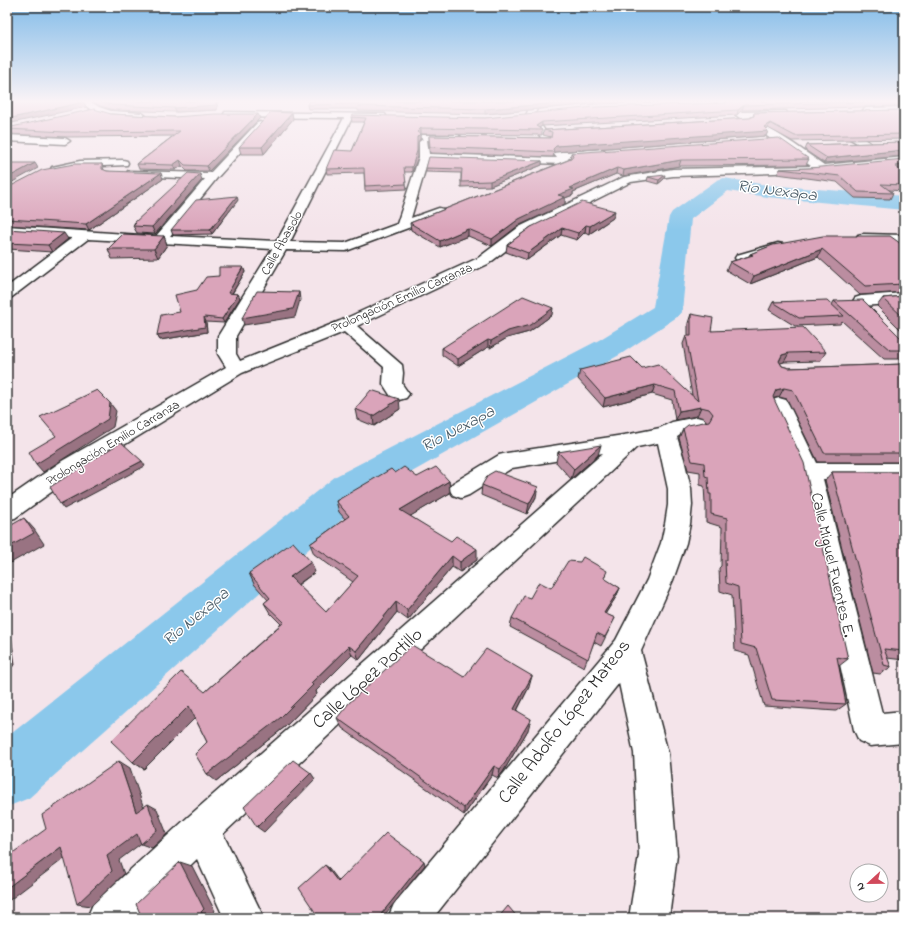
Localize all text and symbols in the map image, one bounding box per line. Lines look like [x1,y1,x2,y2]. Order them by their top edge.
water label: Rio Nexapa [736,174,819,208]
street label: Calle Abasolo [256,207,308,279]
street label: Prolongación Emilio Carranza [328,258,476,339]
street label: Prolongación Emilio Carranza [43,395,184,491]
water label: Rio Nexapa [417,399,500,459]
street label: Calle Miguel Fuentes E. [804,490,860,640]
water label: Rio Nexapa [157,581,235,652]
street label: Calle López Portillo [307,622,429,736]
street label: Calle Adolfo López Mateos [492,634,638,810]
north arrow [849,863,889,903]
text: N [852,880,869,893]

